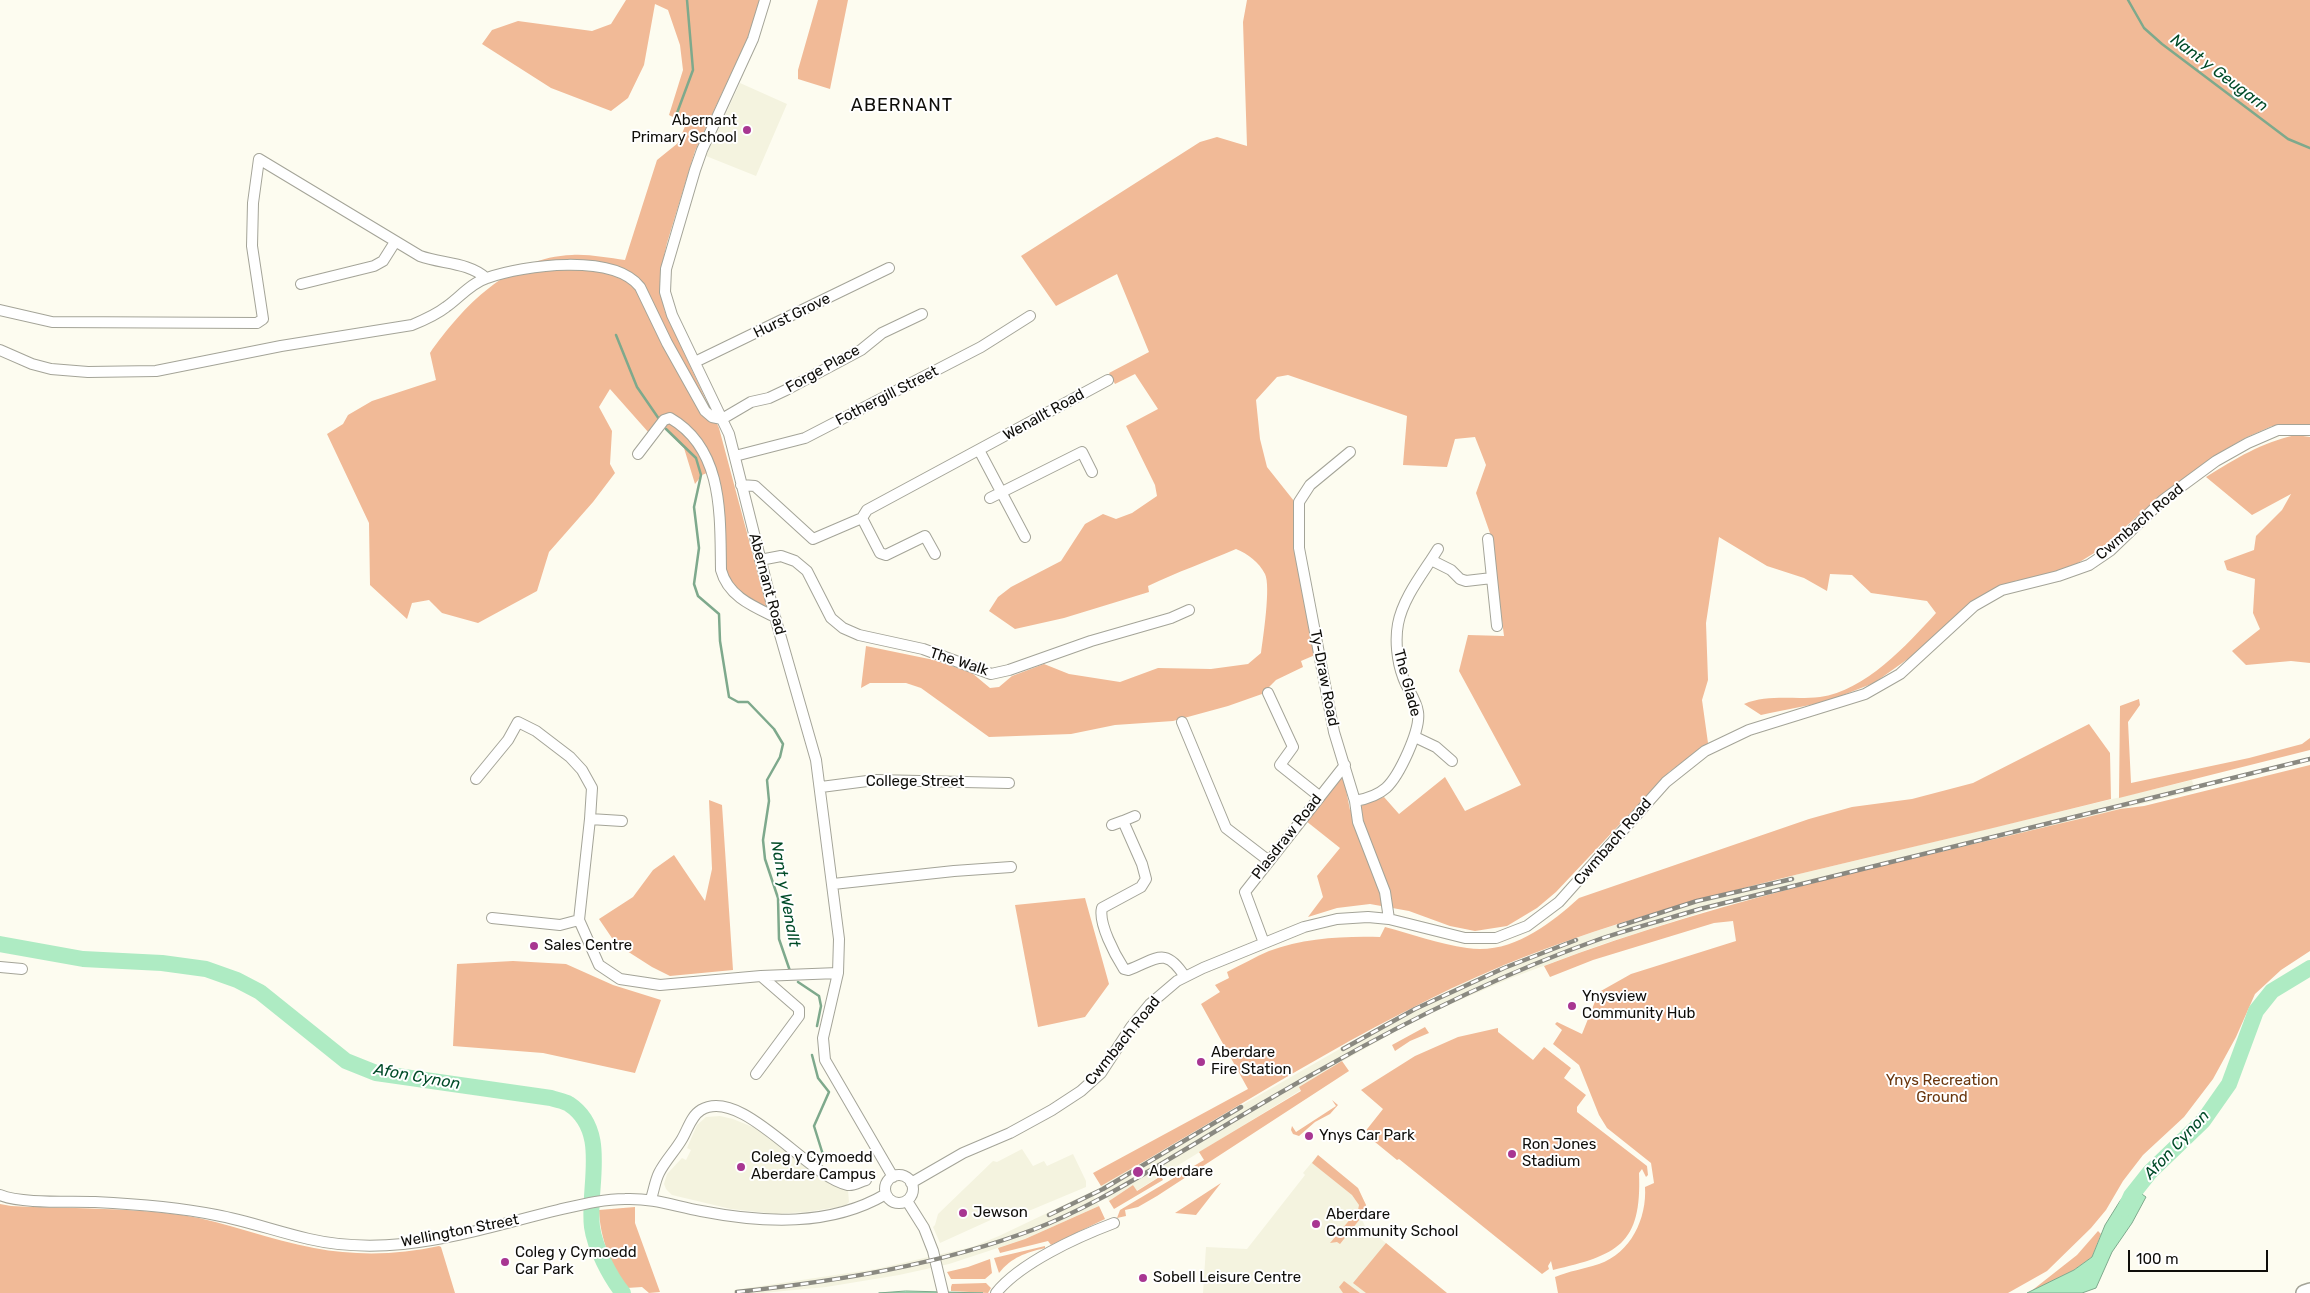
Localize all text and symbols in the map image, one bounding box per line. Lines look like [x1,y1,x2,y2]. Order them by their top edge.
water label: Nant y Geugarn [2166,30,2272,116]
district label: ABERNANT [850,95,954,117]
place label: Abernant Primary School [631,112,737,147]
marker: Abernant Primary School [741,124,753,136]
street label: Hurst Grove [751,290,833,342]
street label: Forge Place [783,341,863,397]
street label: Fothergill Street [833,362,941,430]
street label: Wenallt Road [1000,385,1088,445]
street label: Cwmbach Road [2092,480,2188,564]
street label: Abernant Road [745,531,789,637]
street label: Ty-Draw Road [1306,628,1342,728]
street label: The Walk [927,644,991,680]
street label: The Glade [1389,647,1425,719]
street label: College Street [866,773,964,791]
street label: Plasdraw Road [1248,791,1326,883]
street label: Cwmbach Road [1570,795,1656,889]
water label: Nant y Wenallt [766,839,804,949]
place label: Sales Centre [544,937,632,955]
marker: Sales Centre [528,940,540,952]
place label: Ynysview Community Hub [1582,988,1696,1023]
street label: Cwmbach Road [1082,993,1164,1089]
marker: Ynysview Community Hub [1566,1000,1578,1012]
place label: Aberdare Fire Station [1211,1044,1292,1079]
marker: Aberdare Fire Station [1195,1056,1207,1068]
water label: Afon Cynon [372,1060,462,1094]
park label: Ynys Recreation Ground [1886,1072,1998,1107]
water label: Afon Cynon [2140,1107,2214,1183]
place label: Ynys Car Park [1319,1127,1415,1145]
marker: Ynys Car Park [1303,1130,1315,1142]
place label: Ron Jones Stadium [1522,1136,1596,1171]
marker: Ron Jones Stadium [1506,1148,1518,1160]
place label: Coleg y Cymoedd Aberdare Campus [751,1149,876,1184]
marker: Coleg y Cymoedd Aberdare Campus [735,1161,747,1173]
place label: Aberdare [1149,1163,1213,1181]
marker: Aberdare [1131,1165,1145,1179]
place label: Jewson [973,1204,1028,1222]
place label: Aberdare Community School [1326,1206,1458,1241]
marker: Jewson [957,1207,969,1219]
street label: Wellington Street [400,1211,520,1251]
marker: Aberdare Community School [1310,1218,1322,1230]
scale bar [2130,1240,2270,1272]
place label: Coleg y Cymoedd Car Park [515,1244,637,1279]
text: 100 m [2136,1250,2178,1268]
marker: Coleg y Cymoedd Car Park [499,1256,511,1268]
place label: Sobell Leisure Centre [1153,1269,1301,1287]
marker: Sobell Leisure Centre [1137,1272,1149,1284]

